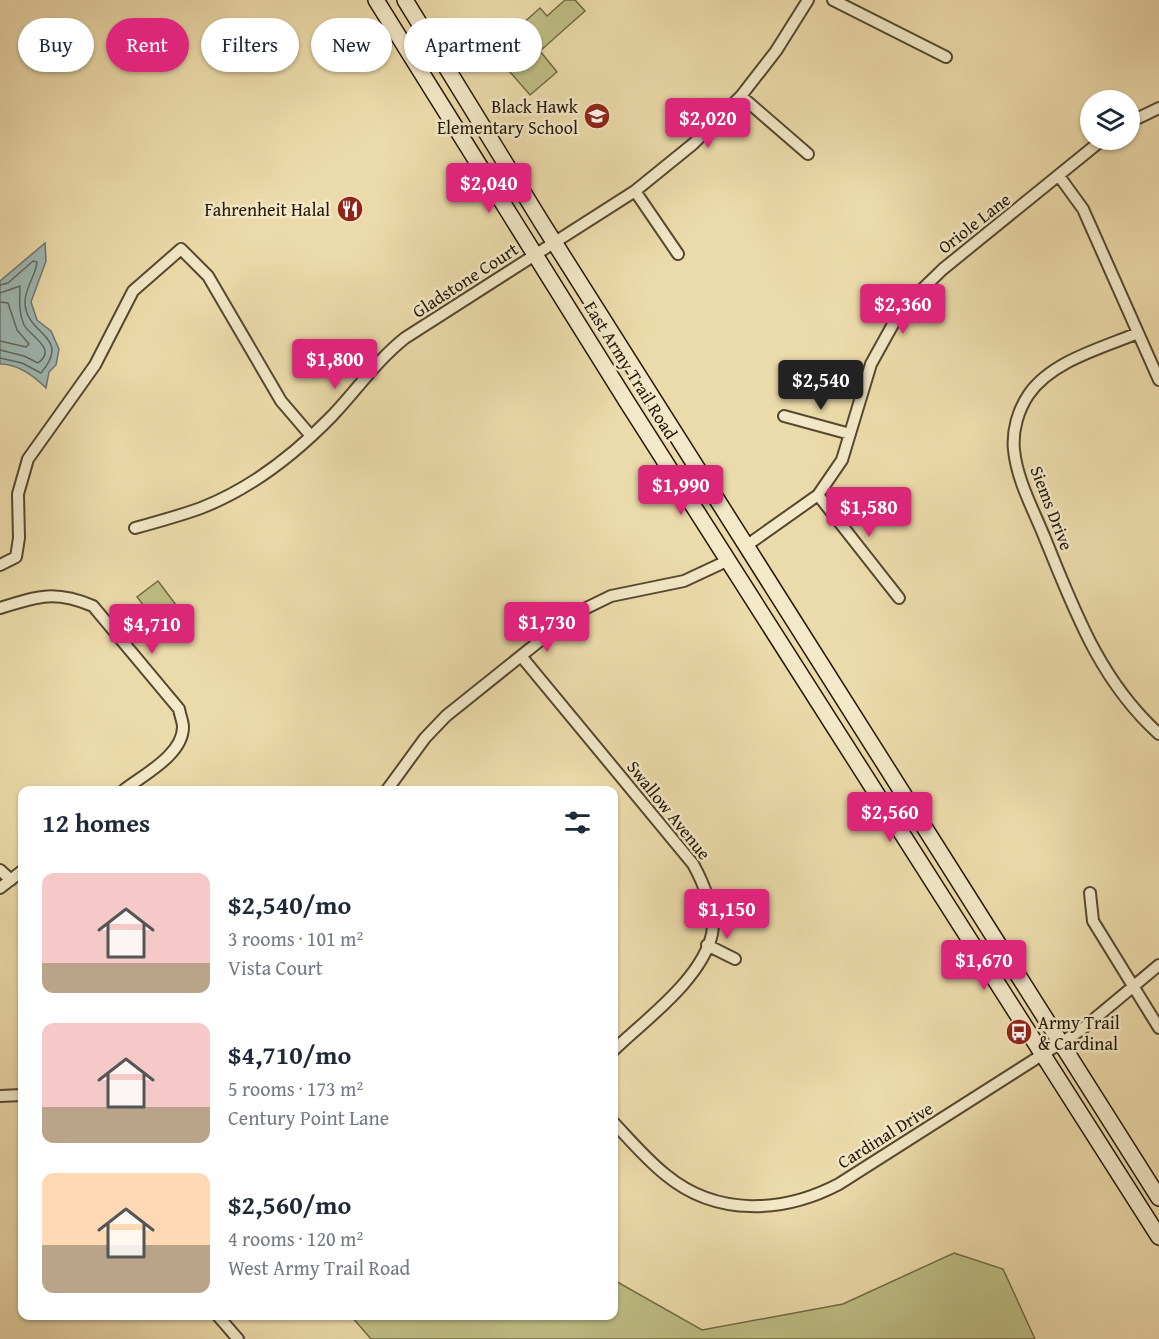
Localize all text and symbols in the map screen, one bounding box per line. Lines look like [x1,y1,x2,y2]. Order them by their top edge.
chip: Buy [18,18,94,72]
chip: Rent [106,18,189,72]
chip: Filters [201,18,299,72]
chip: New [311,18,392,72]
chip: Apartment [404,18,542,72]
map controls [1080,90,1140,150]
button: layers [1080,90,1140,150]
place label: Black Hawk Elementary School [437,93,579,141]
pin: $2,020 [659,98,757,149]
school or university icon: Black Hawk Elementary School [582,101,612,131]
text: $2,020 [679,103,737,132]
pin: $2,040 [440,163,538,214]
text: $2,040 [460,168,518,197]
street label: Oriole Lane [932,186,1016,260]
restaurant icon: Fahrenheit Halal [335,194,365,224]
place label: Fahrenheit Halal [205,196,330,223]
street label: Gladstone Court [407,235,524,324]
pin: $2,360 [854,284,952,335]
text: $2,360 [874,289,932,318]
street label: East Army Trail Road [578,296,685,445]
pin: $1,800 [286,339,384,390]
text: $1,800 [306,344,364,373]
pin: $2,540 [772,360,870,411]
text: $2,540 [792,365,850,394]
street label: Siems Drive [1024,462,1080,554]
pin: $1,990 [632,465,730,516]
text: $1,990 [652,470,710,499]
pin: $1,580 [820,487,918,538]
text: $1,580 [840,492,898,521]
pin: $1,730 [498,602,596,653]
pin: $4,710 [103,604,201,655]
text: $1,730 [518,607,576,636]
text: $4,710 [123,609,181,638]
street label: Swallow Avenue [620,755,718,865]
pin: $2,560 [841,792,939,843]
text: $2,560 [861,797,919,826]
text: 12 homes [42,803,150,842]
icon: filters [561,806,594,839]
text: $2,540/mo [228,885,351,924]
pin: $1,150 [678,889,776,940]
text: $1,150 [698,894,756,923]
icon: home [90,897,162,969]
text: 3 rooms · 101 m² [228,924,363,953]
pin: $1,670 [935,940,1033,991]
text: $1,670 [955,945,1013,974]
text: Vista Court [228,953,323,982]
place label: Army Trail & Cardinal [1038,1009,1120,1057]
bus stop icon: Army Trail & Cardinal [1004,1017,1034,1047]
text: $4,710/mo [228,1035,351,1074]
icon: home [90,1047,162,1119]
text: 5 rooms · 173 m² [228,1074,363,1103]
street label: Cardinal Drive [832,1095,938,1175]
text: Century Point Lane [228,1103,389,1132]
text: $2,560/mo [228,1185,351,1224]
icon: home [90,1197,162,1269]
text: 4 rooms · 120 m² [228,1224,363,1253]
text: West Army Trail Road [228,1253,410,1282]

